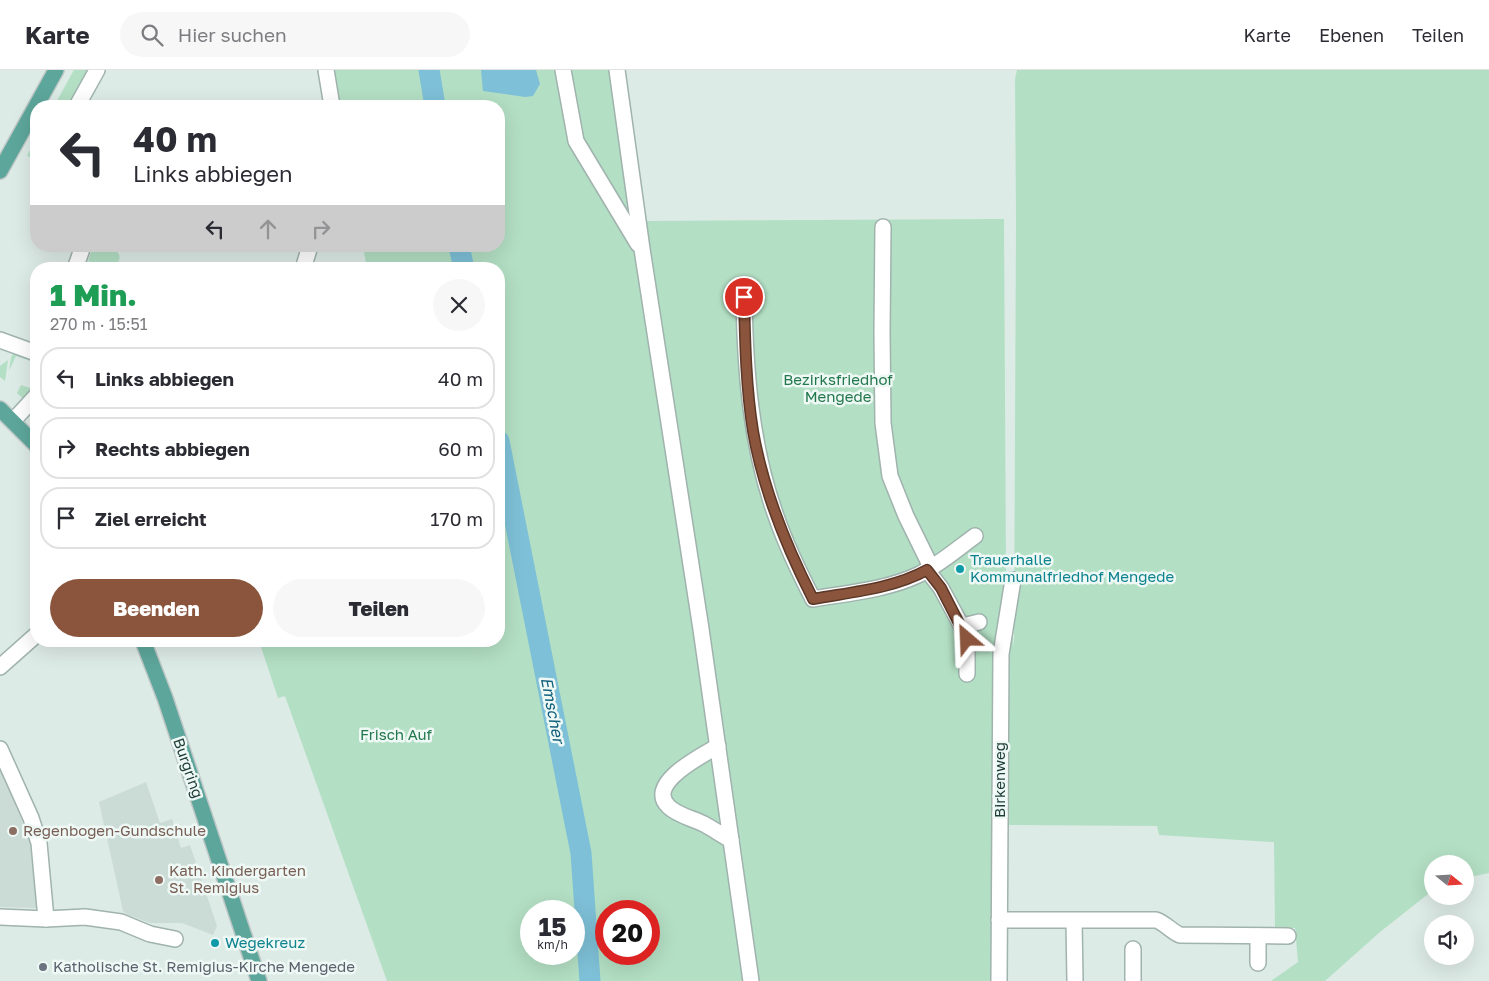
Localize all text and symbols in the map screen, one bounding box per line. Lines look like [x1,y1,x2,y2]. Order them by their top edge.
search box [120,12,470,57]
text: Karte [25,20,90,49]
icon: search [138,21,166,49]
text: Hier suchen [178,23,287,46]
text: Karte [1244,24,1291,46]
text: Ebenen [1319,24,1384,46]
text: Teilen [1412,24,1464,46]
text: 40 m [133,118,217,160]
icon: left [50,120,115,185]
text: Links abbiegen [133,160,293,187]
icon: left [201,215,229,243]
icon: ahead [254,215,282,243]
icon: right [307,215,335,243]
pin [723,276,765,318]
text: 1 Min. [50,277,137,313]
button: close [433,279,485,331]
icon: arrive [730,283,758,311]
text: 270 m · 15:51 [50,314,148,334]
icon: left [52,364,80,392]
text: Links abbiegen [95,367,234,390]
text: 40 m [438,367,483,390]
park label: Bezirksfriedhof Mengede [783,370,893,405]
icon: right [52,434,80,462]
text: Rechts abbiegen [95,437,250,460]
text: 60 m [438,437,483,460]
icon: arrive [52,504,80,532]
text: Ziel erreicht [95,507,207,530]
text: 170 m [430,507,483,530]
place label: Trauerhalle Kommunalfriedhof Mengede [970,550,1174,585]
marker: Trauerhalle Kommunalfriedhof Mengede [954,563,966,575]
button: Beenden [50,579,263,637]
button: Teilen [273,579,485,637]
position arrow [940,612,992,664]
water label: Emscher [537,675,570,747]
park label: Frisch Auf [360,725,433,743]
street label: Burgring [170,735,208,800]
street label: Birkenweg [990,742,1008,818]
place label: Regenbogen-Gundschule [23,821,206,839]
marker: Regenbogen-Gundschule [7,825,19,837]
north arrow [1424,855,1474,905]
map controls [1424,855,1474,965]
place label: Kath. Kindergarten St. Remigius [169,861,306,896]
marker: Kath. Kindergarten St. Remigius [153,874,165,886]
speed limit sign: 20 [595,900,660,965]
text: 15 [538,911,567,942]
button: sound [1424,915,1474,965]
place label: Wegekreuz [225,933,305,951]
marker: Wegekreuz [209,937,221,949]
text: km/h [537,937,568,952]
place label: Katholische St. Remigius-Kirche Mengede [53,957,355,975]
marker: Katholische St. Remigius-Kirche Mengede [37,961,49,973]

